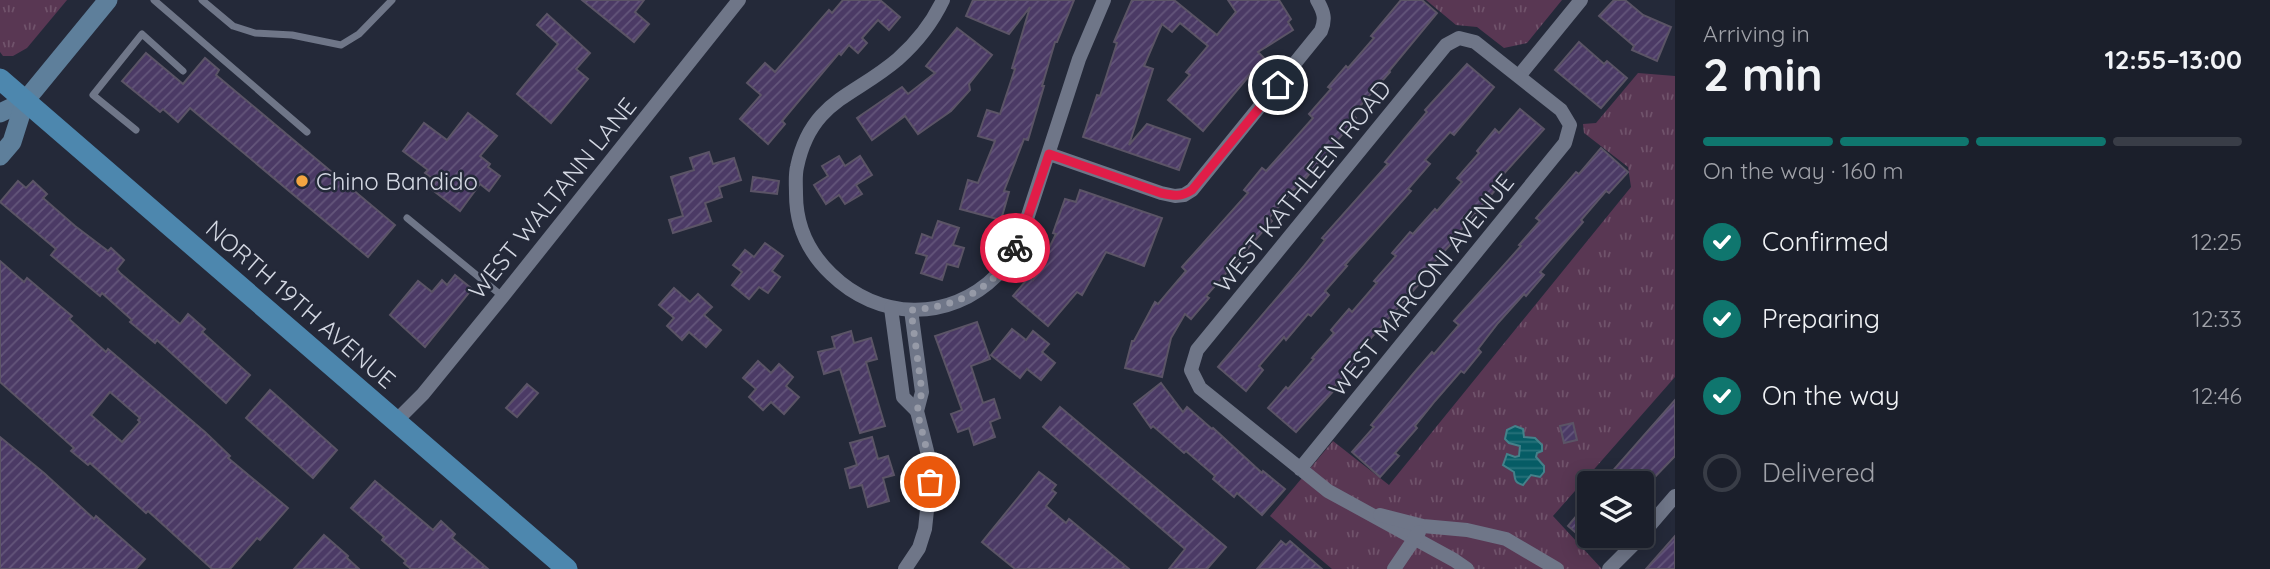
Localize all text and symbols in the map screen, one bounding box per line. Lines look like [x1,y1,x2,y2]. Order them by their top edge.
text: Arriving in [1703,19,1810,48]
text: 12:55–13:00 [2105,43,2242,76]
text: 2 min [1703,45,1823,103]
pin [1248,55,1308,115]
icon: home [1259,66,1297,104]
street label: WEST KATHLEEN ROAD [1207,74,1397,298]
street label: WEST WALTANN LANE [461,91,643,305]
text: On the way · 160 m [1703,156,1904,185]
place label: Chino Bandido [316,166,478,196]
street label: WEST MARCONI AVENUE [1322,168,1520,402]
marker: Chino Bandido [294,173,310,189]
street label: NORTH 19TH AVENUE [200,213,402,395]
courier [980,213,1050,283]
icon: check [1703,223,1741,261]
text: Confirmed [1762,225,1889,258]
text: 12:25 [2191,227,2242,256]
icon: bike [996,229,1034,267]
icon: check [1703,300,1741,338]
text: Preparing [1762,302,1880,335]
text: 12:33 [2192,304,2242,333]
icon: check [1703,377,1741,415]
text: On the way [1762,379,1900,412]
text: 12:46 [2192,381,2242,410]
pin [900,452,960,512]
text: Delivered [1762,456,1875,489]
icon: bag [911,463,949,501]
map controls [1577,471,1654,548]
button: layers [1577,471,1654,548]

